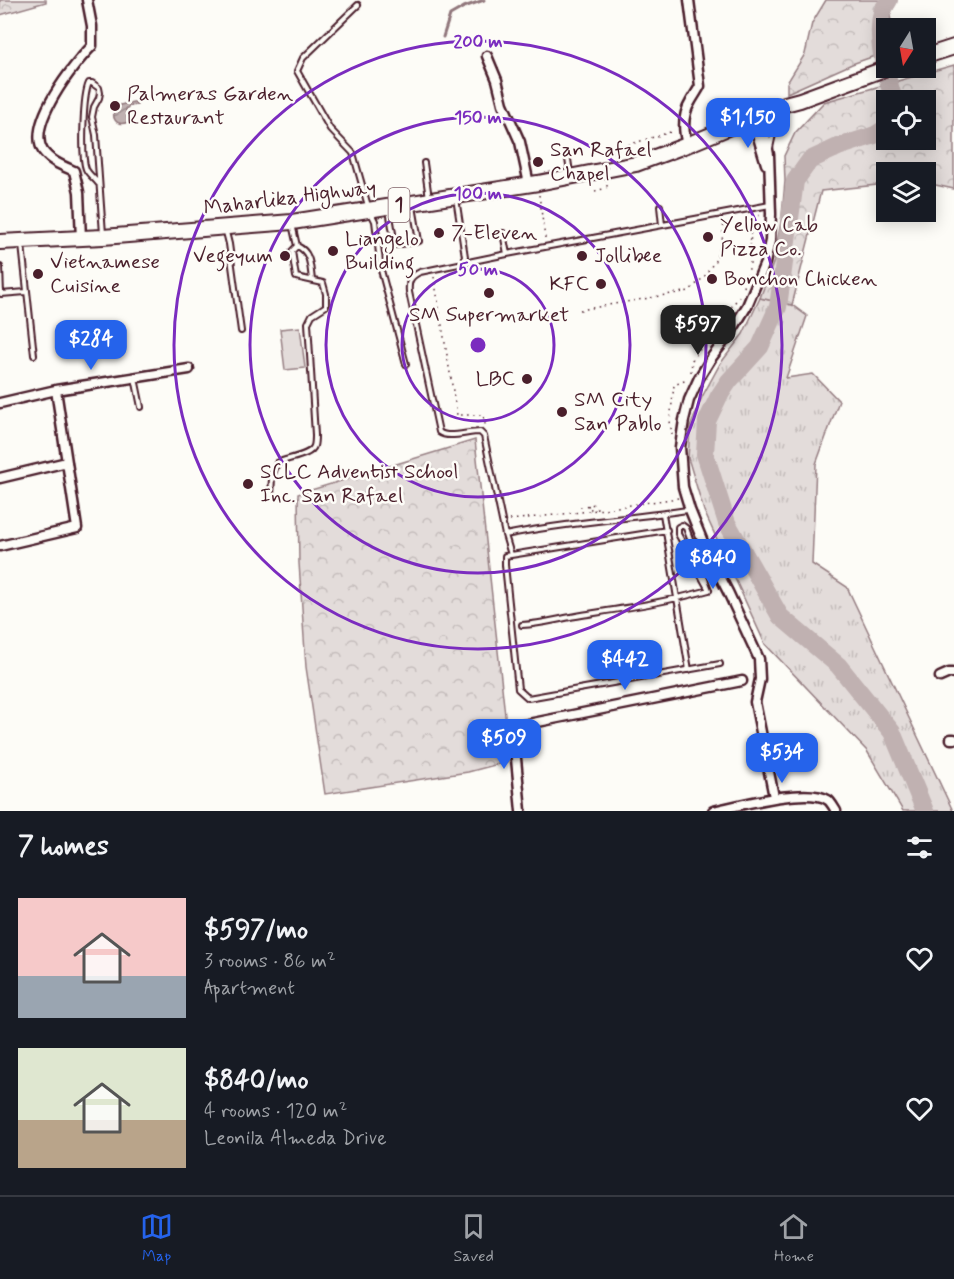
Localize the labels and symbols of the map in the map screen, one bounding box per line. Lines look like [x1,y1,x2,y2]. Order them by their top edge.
north arrow [876,18,936,78]
text: 200 m [453,30,503,54]
place label: Palmeras Garden Restaurant [127,80,294,132]
pin: $1,150 [699,98,797,149]
marker: Palmeras Garden Restaurant [108,99,122,113]
text: 150 m [454,106,502,130]
place label: San Rafael Chapel [550,136,652,188]
marker: San Rafael Chapel [531,155,545,169]
street label: Maharlika Highway [202,174,378,223]
text: 100 m [454,182,502,206]
road number: 1 [388,188,410,222]
place label: Yellow Cab Pizza Co. [720,211,818,263]
place label: 7-Eleven [451,219,538,247]
place label: Liangelo Building [345,225,419,279]
marker: 7-Eleven [432,226,446,240]
marker: Yellow Cab Pizza Co. [701,230,715,244]
place label: Vegeyum [193,242,273,272]
place label: Jollibee [594,242,662,270]
marker: Liangelo Building [326,244,340,258]
place label: Vietnamese Cuisine [50,248,160,300]
marker: Vegeyum [278,249,292,263]
marker: Jollibee [575,249,589,263]
text: 50 m [458,258,498,282]
place label: Bonchon Chicken [724,265,878,293]
marker: Vietnamese Cuisine [31,267,45,281]
place label: KFC [549,270,589,298]
marker: Bonchon Chicken [705,272,719,286]
marker: KFC [594,277,608,291]
marker: SM Supermarket [482,286,496,300]
place label: SM Supermarket [409,301,569,329]
pin: $597 [662,305,734,356]
pin: $284 [55,320,127,371]
centre of rings [468,335,488,355]
place label: LBC [476,365,515,393]
marker: LBC [520,372,534,386]
place label: SM City San Pablo [574,386,662,438]
marker: SM City San Pablo [555,405,569,419]
place label: SCLC Adventist School Inc. San Rafael [260,458,458,510]
marker: SCLC Adventist School Inc. San Rafael [241,477,255,491]
pin: $840 [677,539,749,590]
pin: $442 [589,640,661,691]
pin: $509 [468,719,540,770]
pin: $534 [746,733,818,784]

